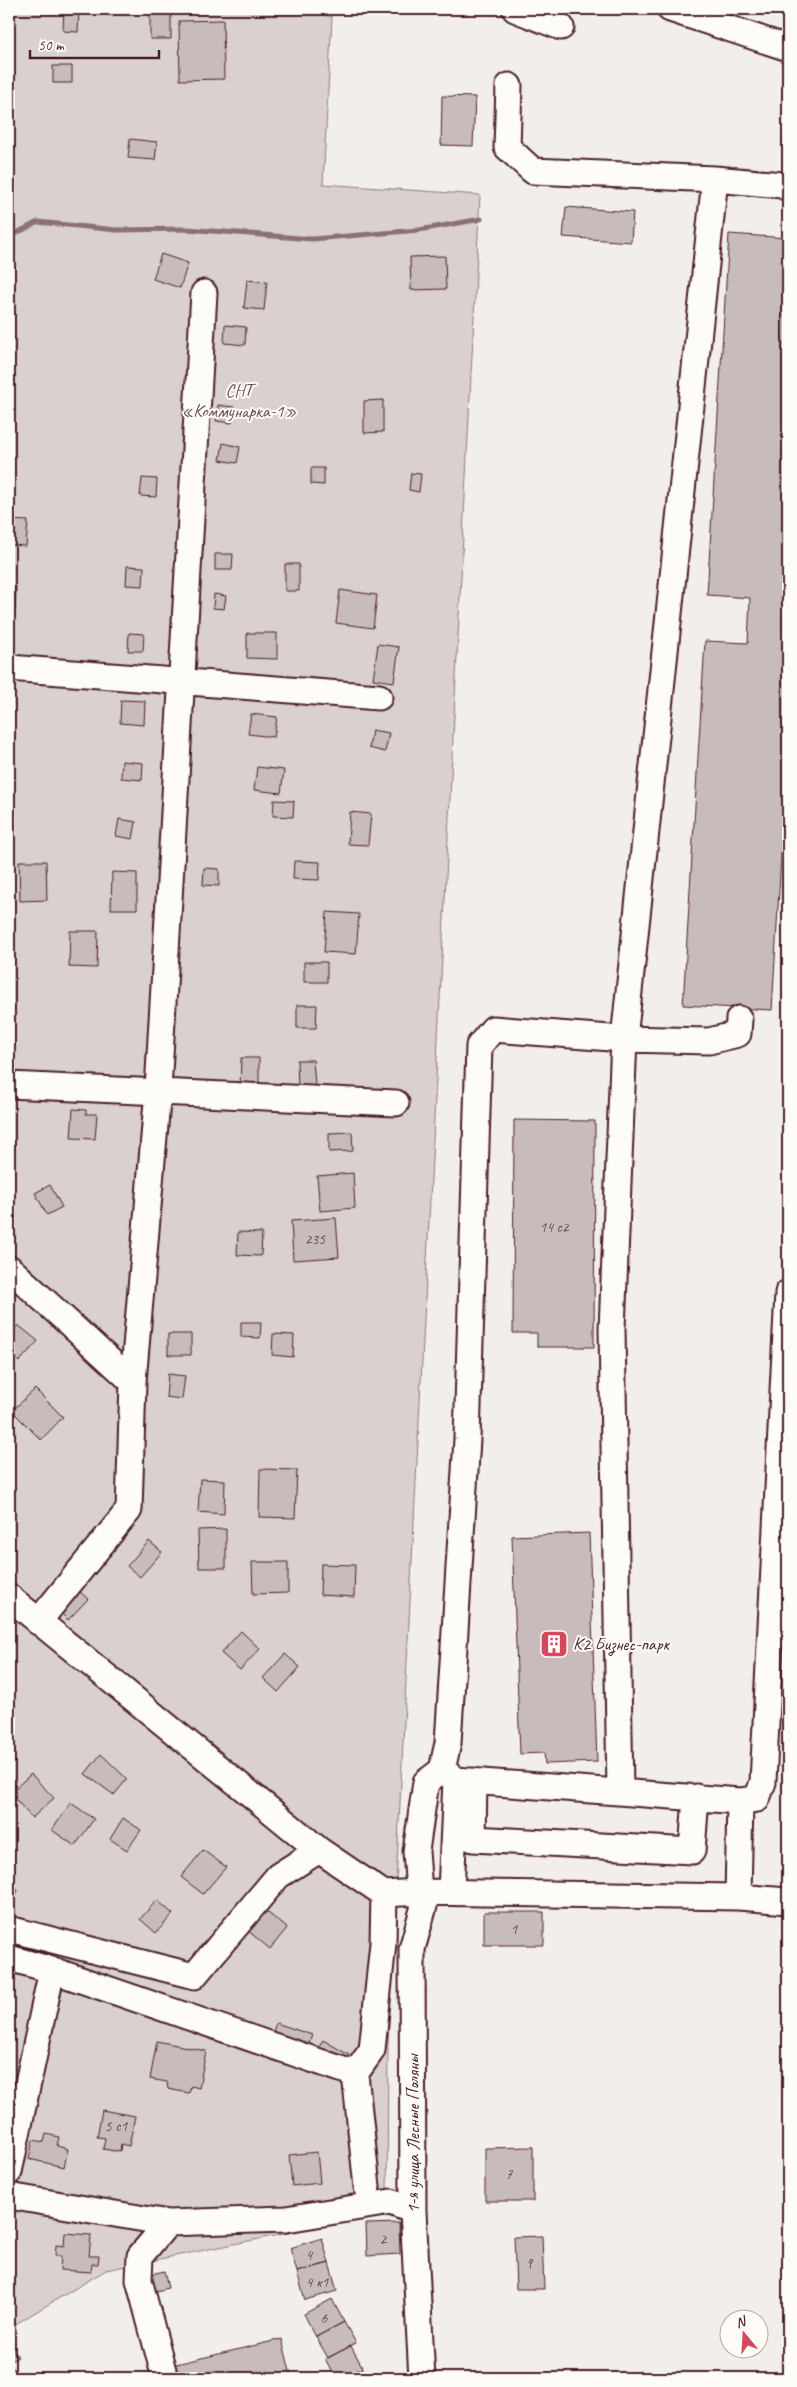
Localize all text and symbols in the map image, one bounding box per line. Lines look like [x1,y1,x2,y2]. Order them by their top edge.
scale bar [30,28,159,60]
text: 50 m [38,36,65,55]
park label: СНТ «Коммунарка-1» [182,379,297,422]
house number: 14 с2 [539,1218,570,1237]
house number: 235 [305,1230,326,1249]
building icon: К2 Бизнес-парк [539,1629,569,1659]
place label: К2 Бизнес-парк [573,1633,670,1656]
house number: 1 [511,1920,519,1939]
street label: 1-я улица Лесные Поляны [402,2053,424,2214]
house number: 5 с1 [105,2117,128,2136]
house number: 7 [506,2165,514,2184]
house number: 2 [380,2230,388,2249]
house number: 4 [306,2246,314,2265]
house number: 9 [526,2254,534,2273]
house number: 4 к1 [306,2273,330,2292]
house number: 6 [321,2309,329,2328]
north arrow [720,2310,770,2360]
text: N [733,2312,749,2332]

